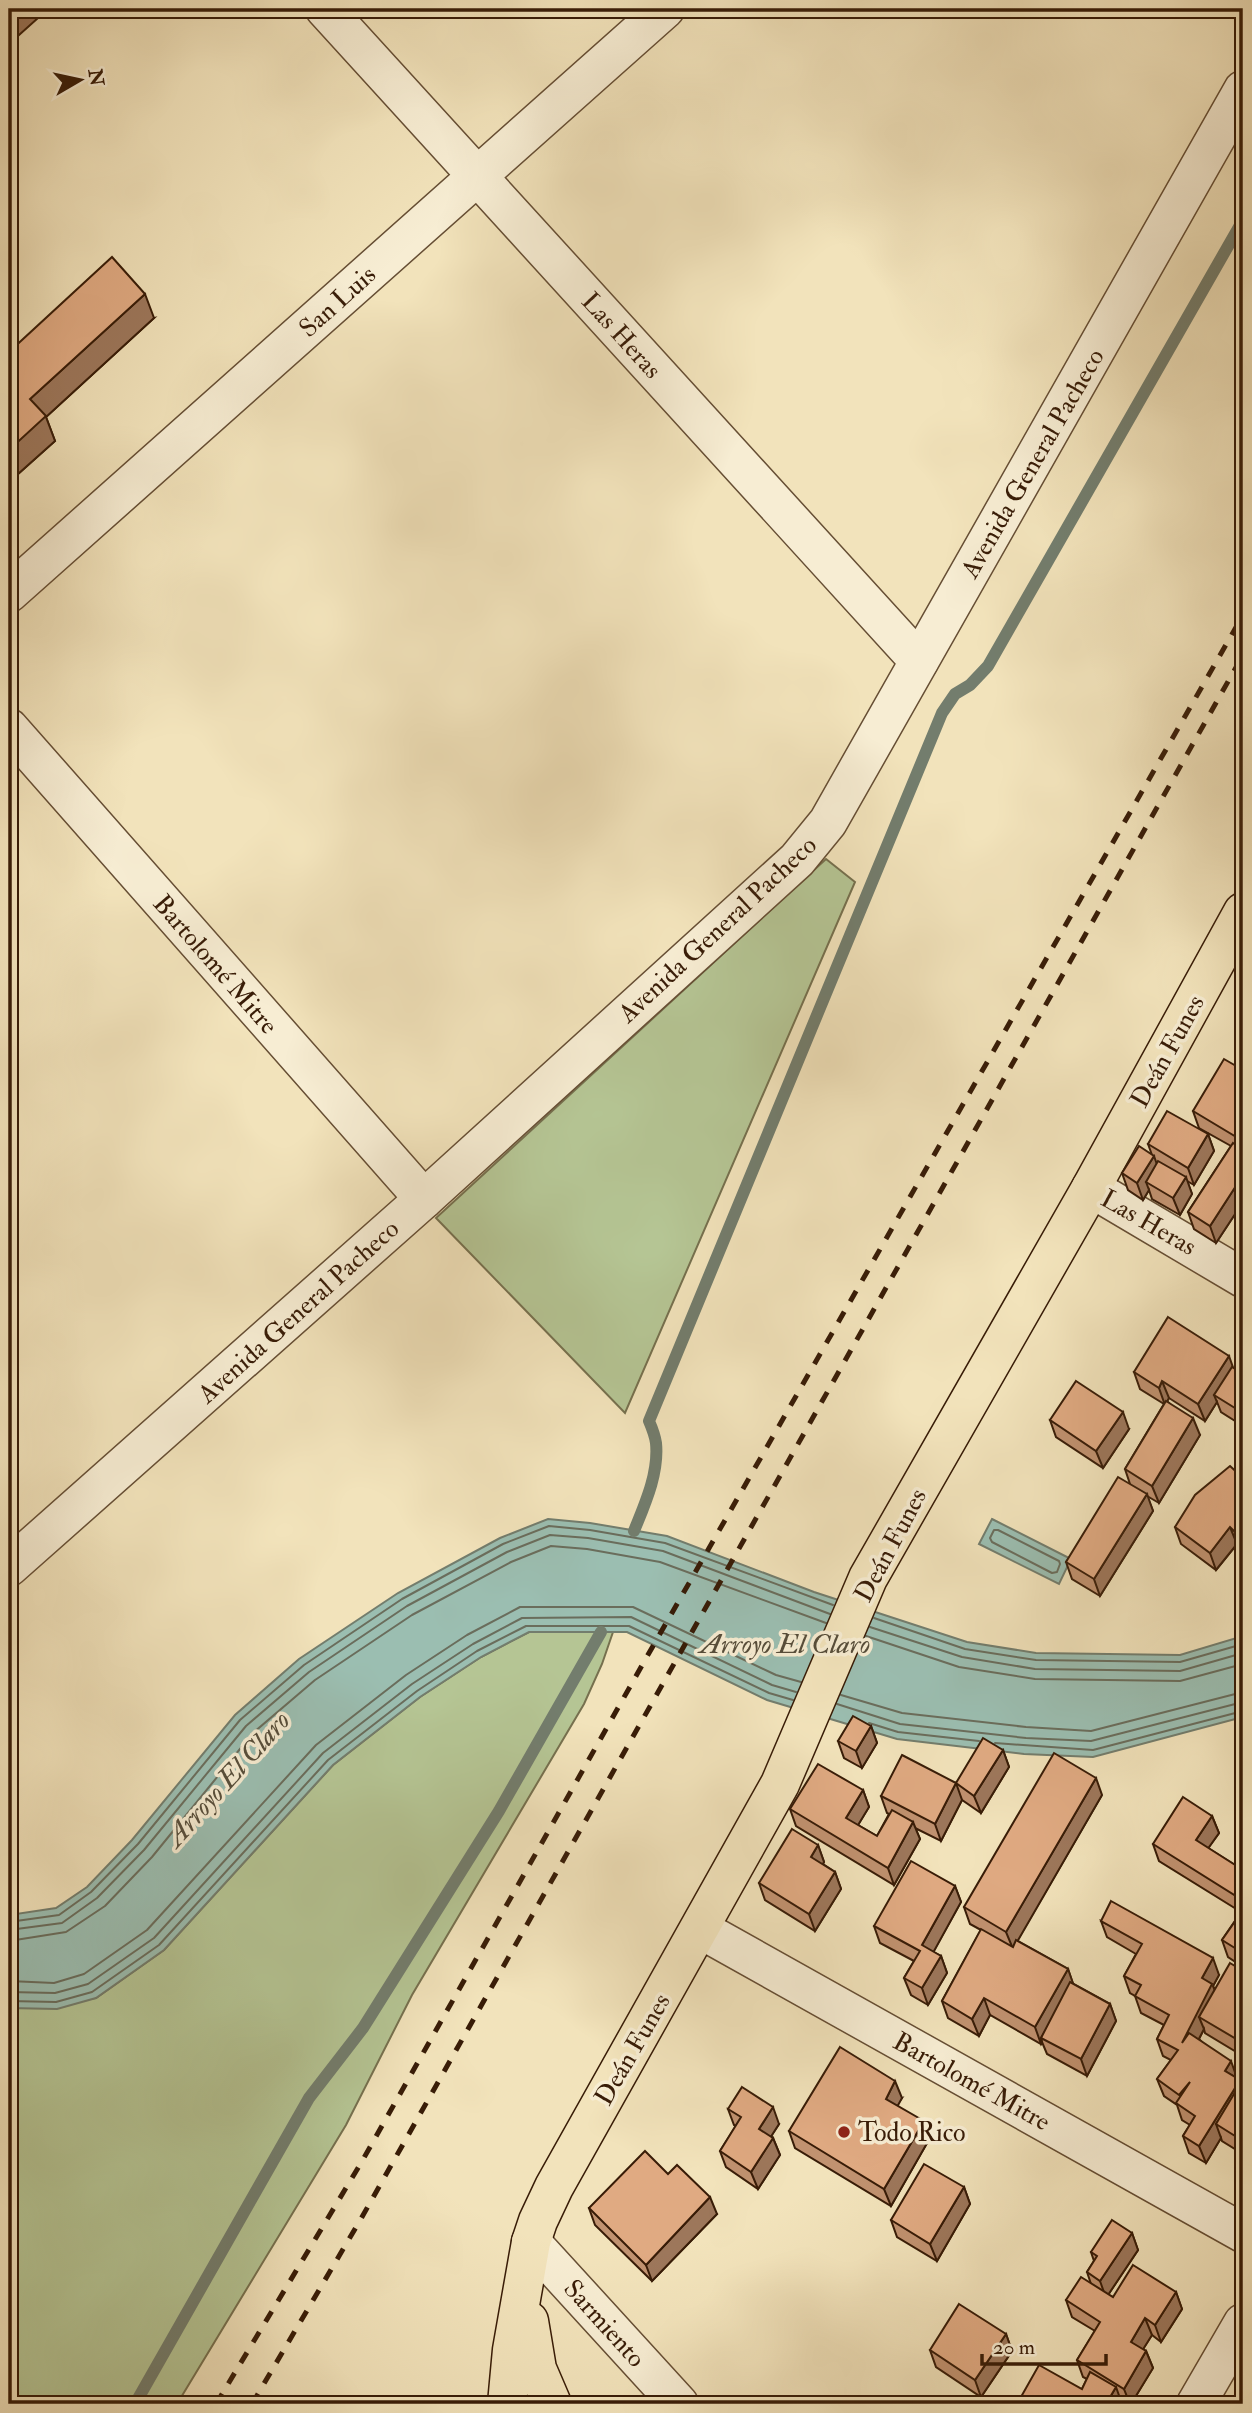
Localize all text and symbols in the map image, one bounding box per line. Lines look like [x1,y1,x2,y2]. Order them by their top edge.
north arrow [46,46,116,116]
text: N [82,66,109,89]
street label: San Luis [293,259,383,344]
street label: Las Heras [574,286,668,385]
street label: Avenida General Pacheco [954,343,1112,585]
street label: Avenida General Pacheco [611,830,824,1031]
street label: Bartolomé Mitre [146,888,285,1041]
street label: Deán Funes [1124,989,1212,1113]
street label: Las Heras [1095,1183,1202,1263]
street label: Avenida General Pacheco [191,1213,406,1411]
street label: Deán Funes [848,1483,934,1608]
water label: Arroyo El Claro [697,1627,870,1662]
water label: Arroyo El Claro [156,1704,298,1856]
street label: Deán Funes [588,1988,678,2111]
street label: Bartolomé Mitre [887,2026,1056,2138]
place label: Todo Rico [858,2117,966,2149]
marker: Todo Rico [836,2124,852,2140]
street label: Sarmiento [557,2273,652,2374]
scale bar [982,2322,1107,2366]
text: 20 m [993,2334,1035,2361]

